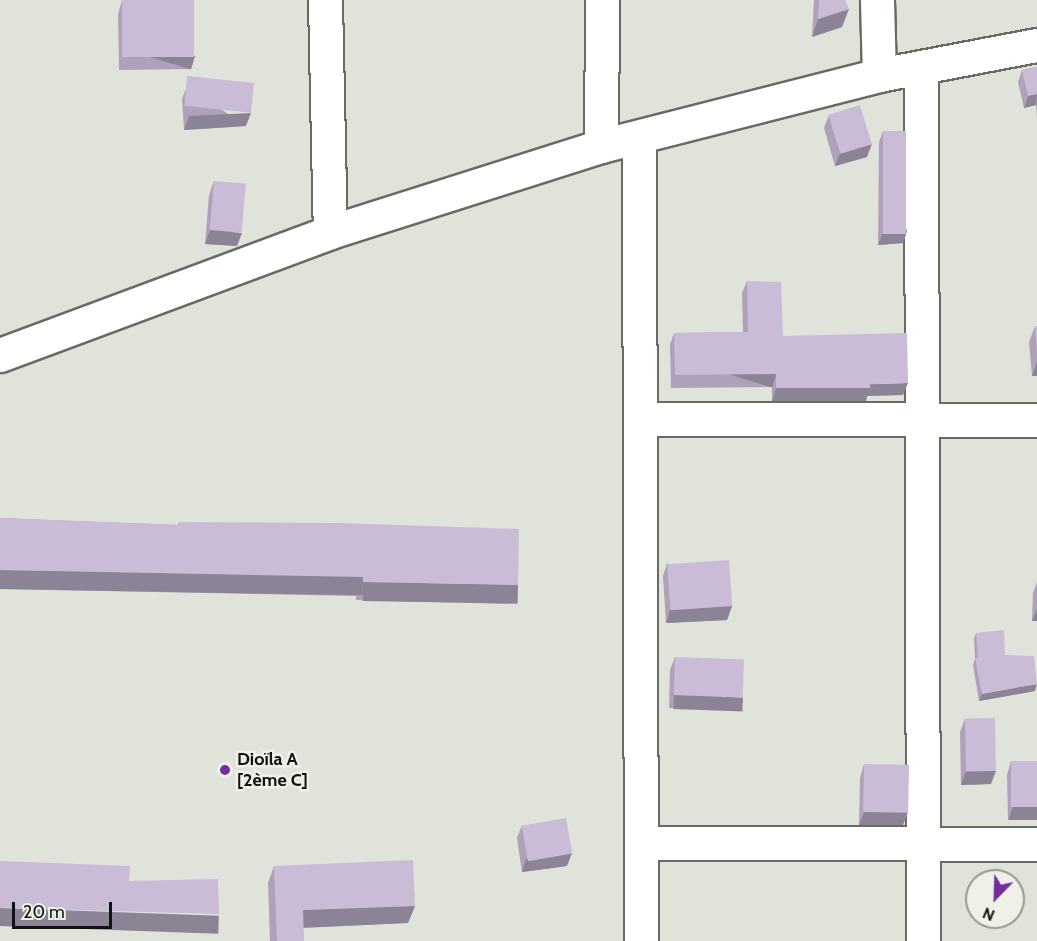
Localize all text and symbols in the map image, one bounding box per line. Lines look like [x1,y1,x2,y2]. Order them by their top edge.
place label: Dioïla A [2ème C] [237,749,308,792]
marker: Dioïla A [2ème C] [218,763,232,777]
north arrow [965,869,1025,929]
scale bar [15,890,116,928]
text: 20 m [23,901,65,923]
text: N [980,903,997,925]

